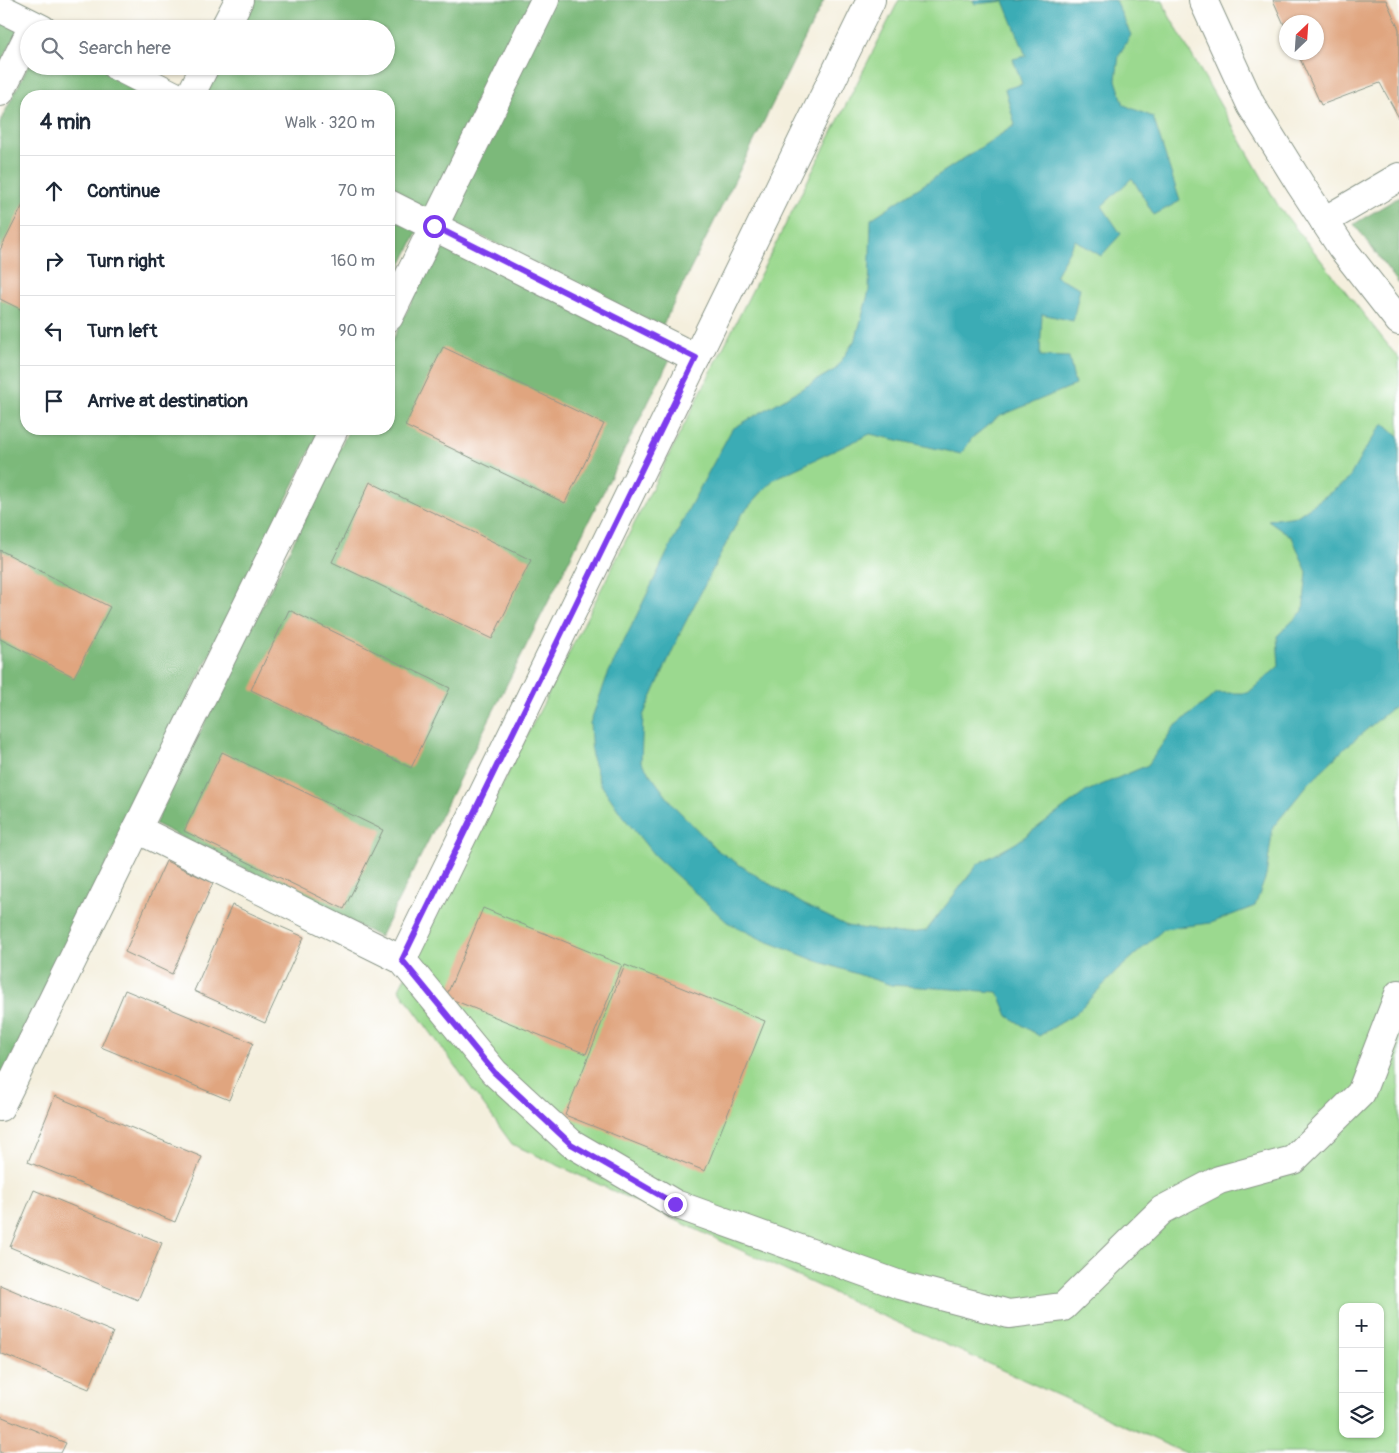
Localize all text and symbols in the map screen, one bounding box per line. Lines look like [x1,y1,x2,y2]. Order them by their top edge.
north arrow [1279,15,1324,60]
search box [20,20,395,75]
icon: search [38,34,66,62]
text: Search here [78,36,171,60]
text: 4 min [40,109,91,136]
text: Walk · 320 m [285,113,375,133]
icon: ahead [40,177,68,205]
text: Continue [87,179,160,203]
text: 70 m [338,181,375,201]
route start [423,215,446,238]
icon: right [40,247,68,275]
text: Turn right [87,249,165,273]
text: 160 m [331,251,375,271]
icon: left [40,317,68,345]
text: Turn left [87,319,157,343]
text: 90 m [338,321,375,341]
icon: arrive [40,387,68,415]
text: Arrive at destination [87,389,248,413]
route end [664,1193,687,1216]
map controls [1339,1303,1384,1438]
button: + [1339,1303,1384,1348]
button: − [1339,1348,1384,1393]
button: layers [1339,1393,1384,1438]

